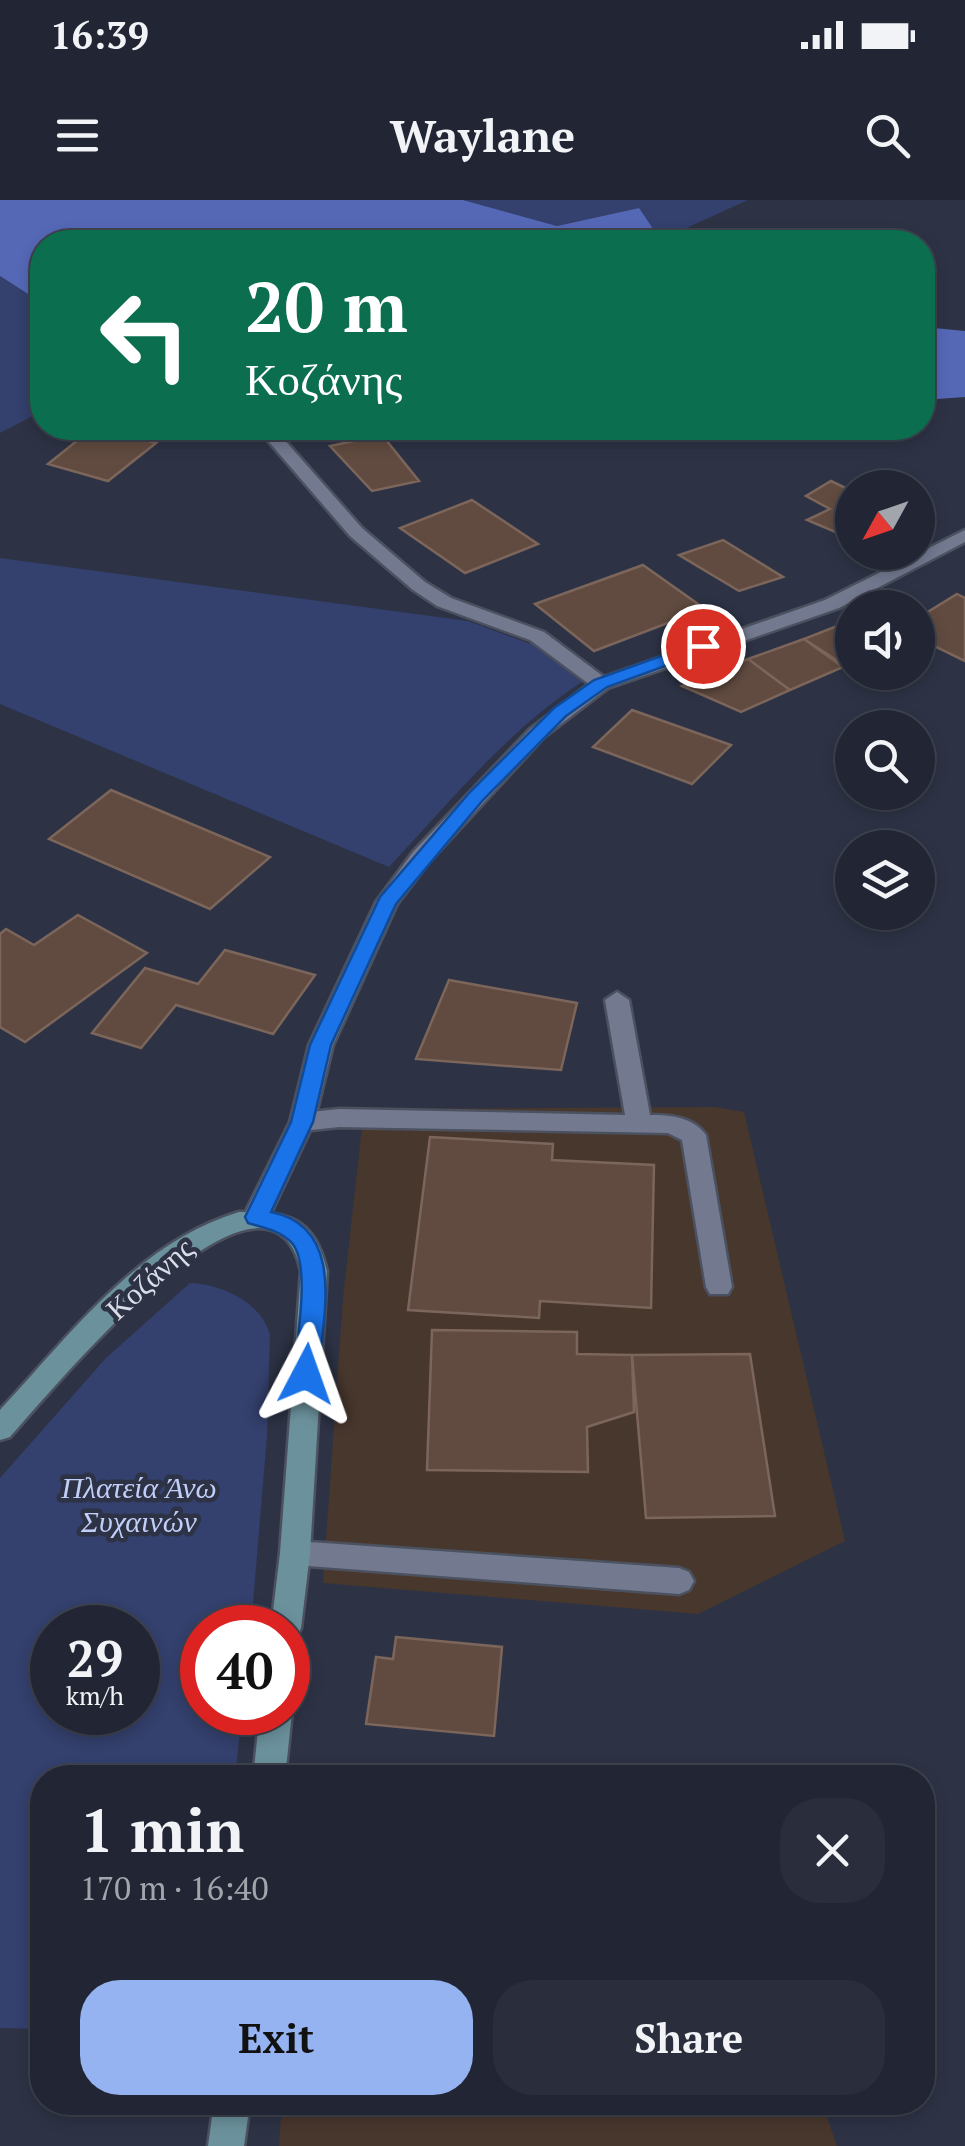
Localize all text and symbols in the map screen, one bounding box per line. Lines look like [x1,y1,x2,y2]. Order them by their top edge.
text: 16:39 [50,10,149,60]
text: Waylane [390,105,575,165]
icon: menu [50,108,105,163]
icon: search [860,108,915,163]
text: 20 m [245,259,408,352]
icon: left [80,270,210,400]
text: Κοζάνης [245,348,402,408]
north arrow [835,470,935,570]
map controls [835,470,935,930]
button: sound [835,590,935,690]
pin [661,604,746,689]
icon: arrive [676,619,731,674]
button: search [835,710,935,810]
button: layers [835,830,935,930]
street label: Κοζάνης [97,1228,202,1328]
position arrow [254,1322,358,1426]
park label: Πλατεία Άνω Συχαινών [60,1467,217,1541]
speed limit sign: 40 [180,1605,310,1735]
text: 29 [67,1625,123,1691]
text: km/h [66,1679,124,1712]
text: 1 min [80,1790,244,1869]
button: close [780,1798,885,1903]
text: 170 m · 16:40 [80,1867,268,1909]
button: Exit [80,1980,473,2095]
button: Share [493,1980,885,2095]

